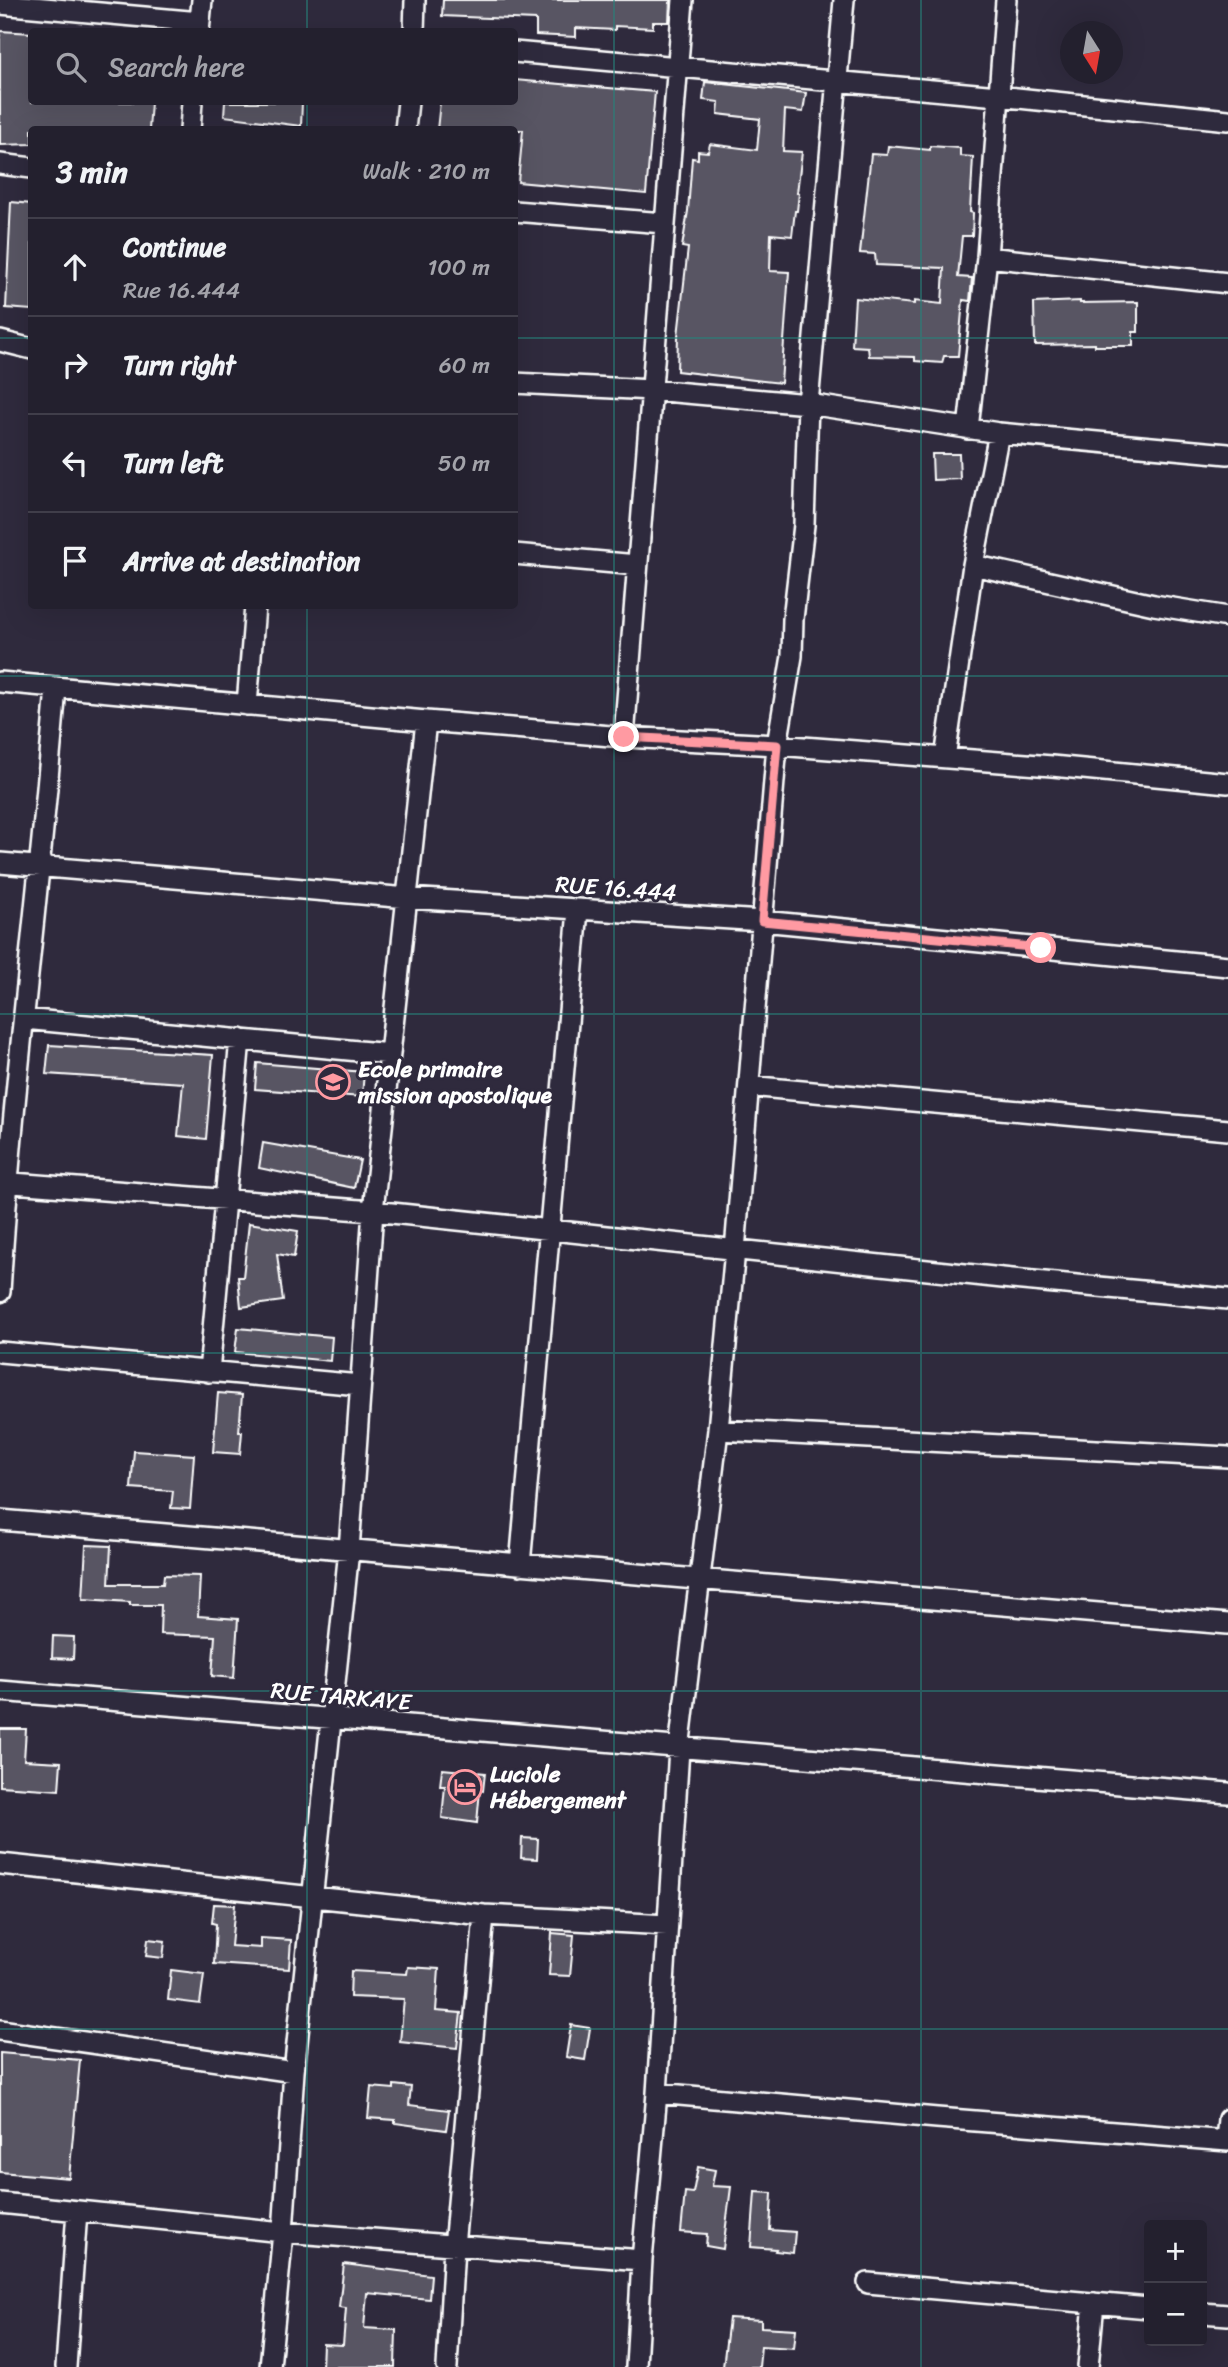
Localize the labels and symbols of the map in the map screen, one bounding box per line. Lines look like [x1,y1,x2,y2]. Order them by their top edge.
north arrow [1060,21,1123,84]
route end [608,721,639,752]
street label: RUE 16.444 [554,864,678,913]
route start [1025,932,1056,963]
place label: Ecole primaire mission apostolique [357,1049,553,1116]
school or university icon: Ecole primaire mission apostolique [314,1063,352,1101]
street label: RUE TARKAYE [269,1670,414,1723]
place label: Luciole Hébergement [489,1754,628,1821]
hotel icon: Luciole Hébergement [446,1768,484,1806]

